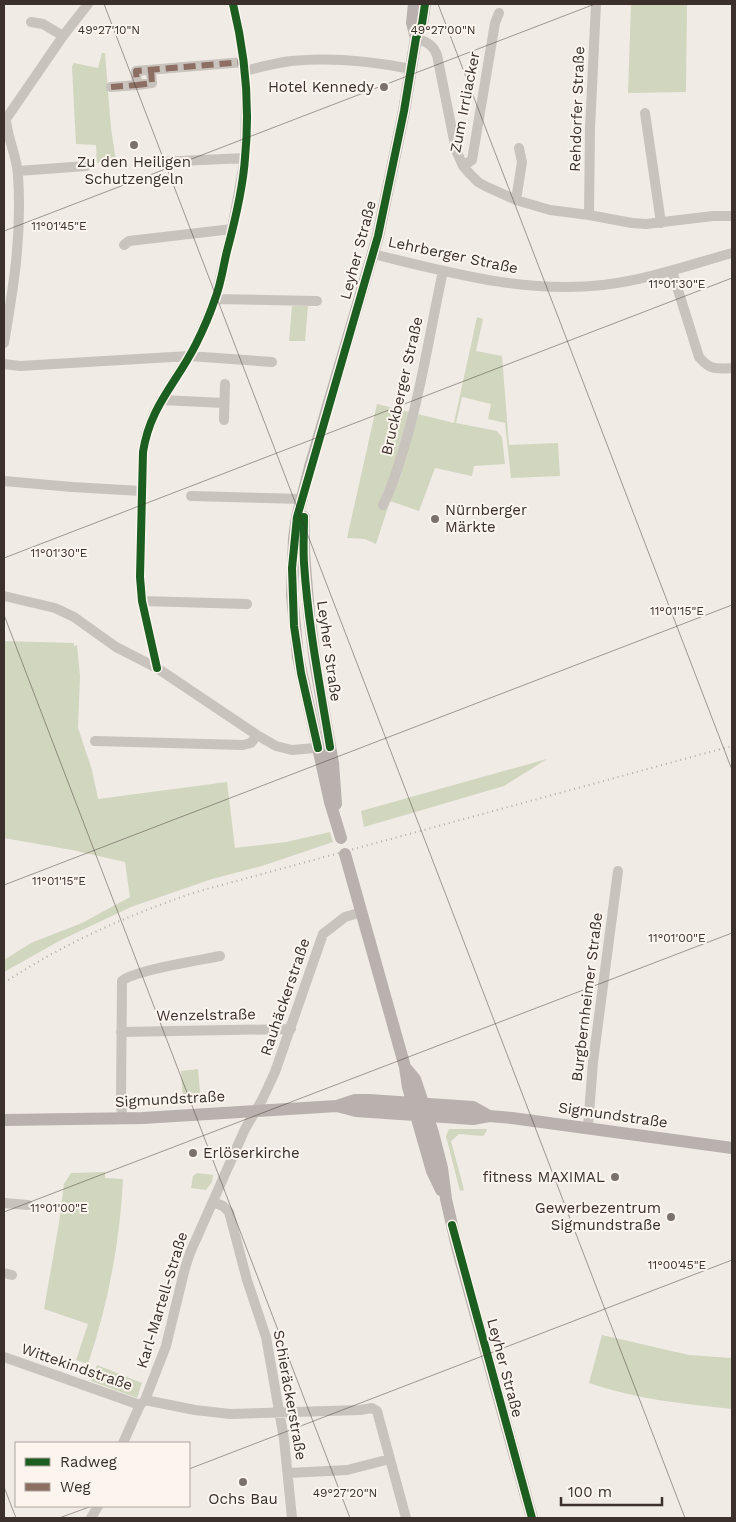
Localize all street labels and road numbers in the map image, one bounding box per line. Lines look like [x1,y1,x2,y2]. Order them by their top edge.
street label: Rehdorfer Straße [566,46,588,172]
street label: Zum Irrliacker [446,50,484,154]
street label: Leyher Straße [336,198,380,302]
street label: Lehrberger Straße [386,232,520,278]
street label: Bruckberger Straße [377,315,427,457]
street label: Leyher Straße [313,599,345,703]
street label: Burgbernheimer Straße [568,911,606,1083]
street label: Rauhäckerstraße [256,936,314,1058]
street label: Wenzelstraße [156,1005,256,1025]
street label: Sigmundstraße [114,1087,226,1111]
street label: Sigmundstraße [557,1098,669,1132]
street label: Karl-Martell-Straße [133,1230,191,1370]
street label: Leyher Straße [483,1316,527,1420]
street label: Schieräckerstraße [270,1328,310,1462]
street label: Wittekindstraße [19,1340,135,1394]

